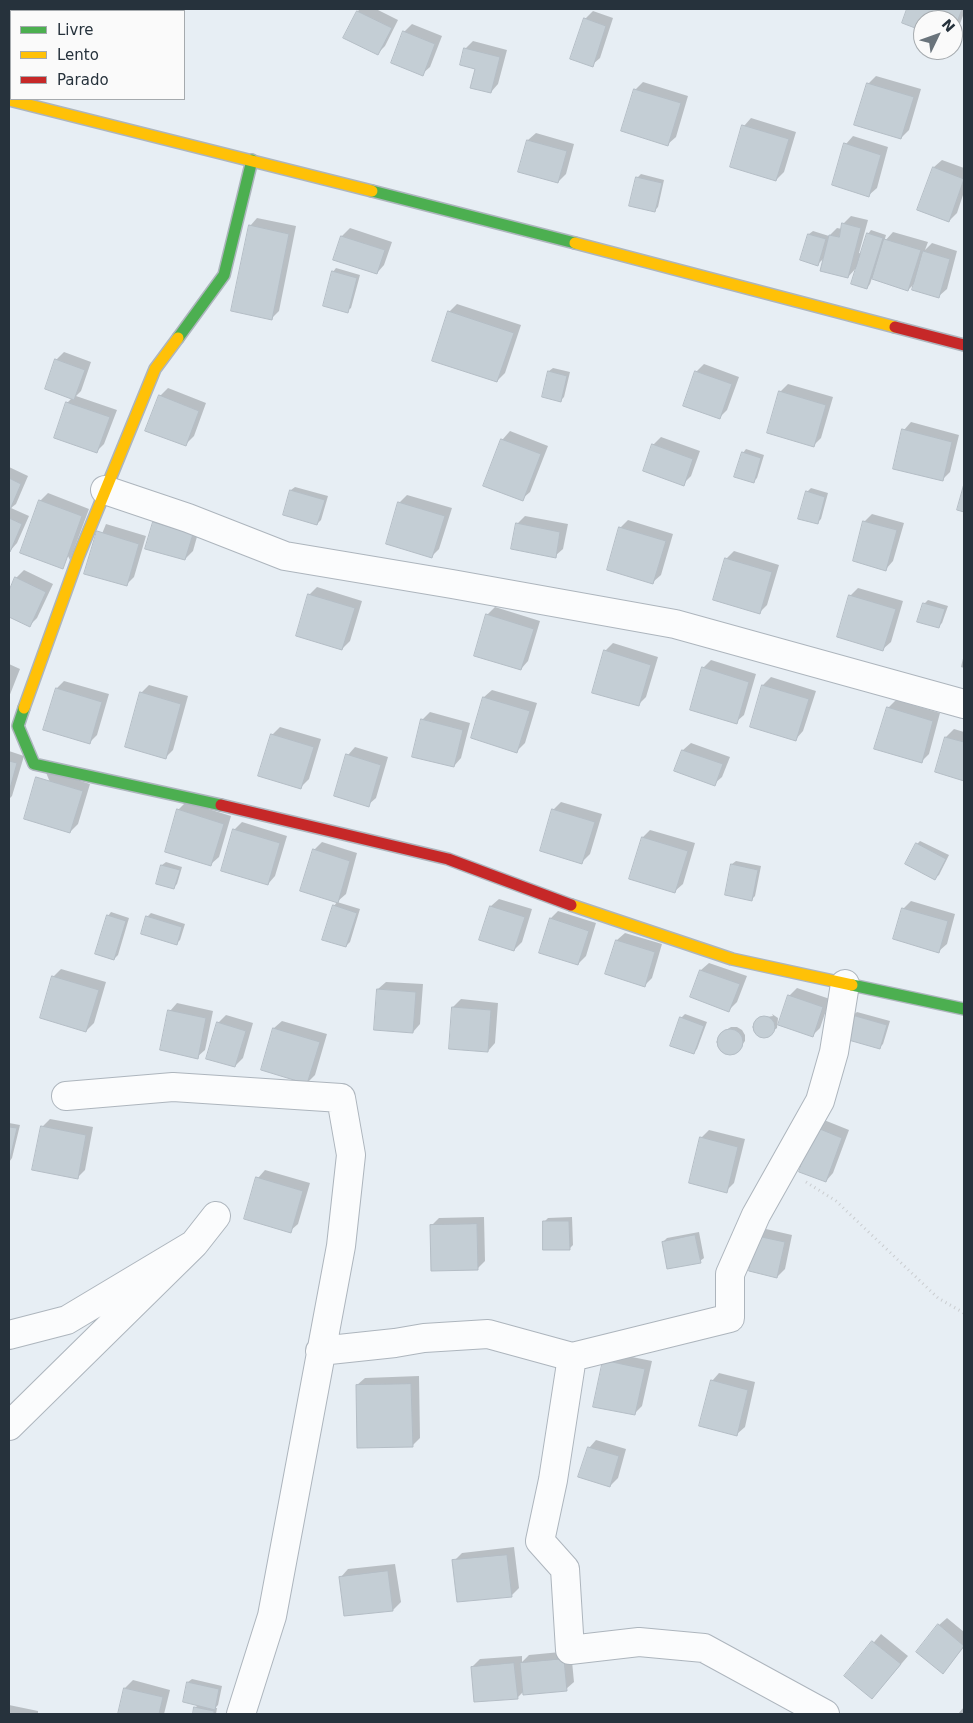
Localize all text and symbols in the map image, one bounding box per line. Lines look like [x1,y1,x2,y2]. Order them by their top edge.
legend [10,10,185,100]
north arrow [913,10,963,60]
text: N [939,16,958,35]
text: Livre [57,21,93,39]
text: Lento [57,46,99,64]
text: Parado [57,71,109,89]

